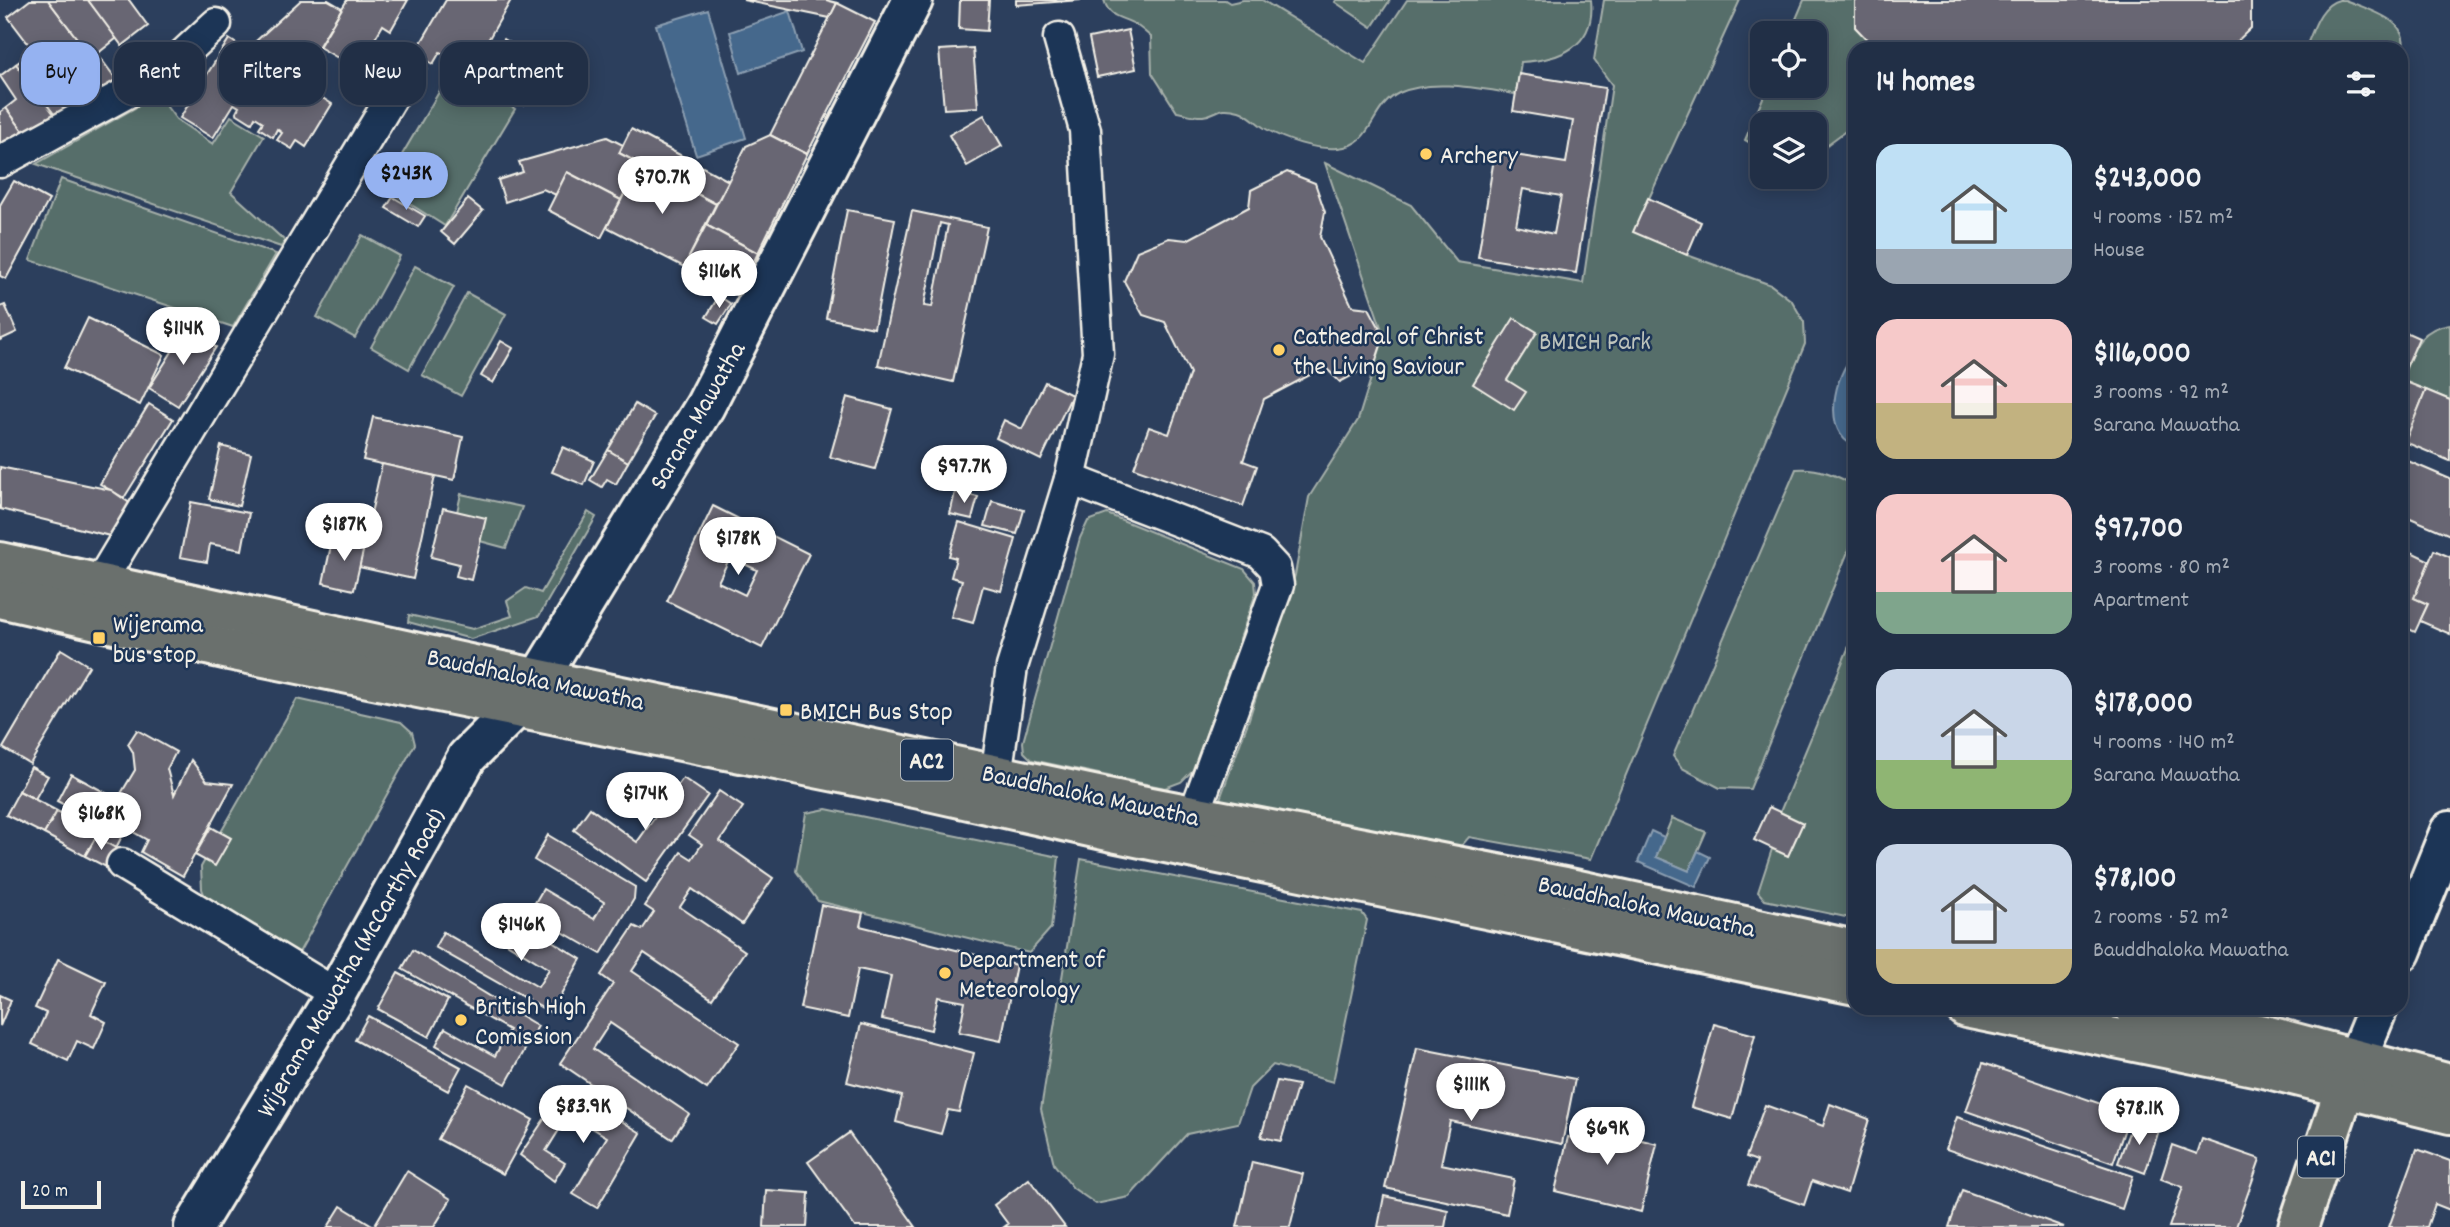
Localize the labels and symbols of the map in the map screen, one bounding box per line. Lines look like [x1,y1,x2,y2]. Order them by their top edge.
place label: Archery [1440,139,1518,176]
marker: Archery [1418,146,1434,162]
pin: $243K [357,152,455,212]
pin: $70.7K [605,156,719,216]
pin: $116K [670,250,768,310]
pin: $114K [134,308,232,367]
place label: Cathedral of Christ the Living Saviour [1293,320,1484,387]
park label: BMICH Park [1539,325,1651,362]
street label: Sarana Mawatha [642,335,757,498]
marker: Cathedral of Christ the Living Saviour [1271,342,1287,358]
pin: $97.7K [907,446,1021,505]
pin: $187K [295,504,393,563]
pin: $178K [689,518,787,577]
place label: Wijerama bus stop [113,608,204,675]
marker: Wijerama bus stop [91,630,107,646]
street label: Bauddhaloka Mawatha [423,640,648,723]
place label: BMICH Bus Stop [800,695,953,732]
marker: BMICH Bus Stop [778,702,794,718]
road number: AC2 [901,740,953,780]
street label: Bauddhaloka Mawatha [978,756,1203,839]
pin: $174K [596,772,694,832]
pin: $168K [52,792,150,852]
street label: Wijerama Mawatha (McCarthy Road) [249,802,457,1125]
street label: Bauddhaloka Mawatha [1534,867,1759,950]
pin: $146K [472,904,570,963]
place label: Department of Meteorology [959,943,1106,1010]
marker: Department of Meteorology [937,965,953,981]
place label: British High Comission [475,990,586,1057]
marker: British High Comission [453,1012,469,1028]
pin: $111K [1422,1064,1520,1123]
pin: $83.9K [526,1086,640,1145]
pin: $78.1K [2082,1088,2196,1147]
pin: $69K [1566,1108,1648,1167]
road number: AC1 [2298,1136,2344,1177]
scale bar [21,1178,102,1210]

